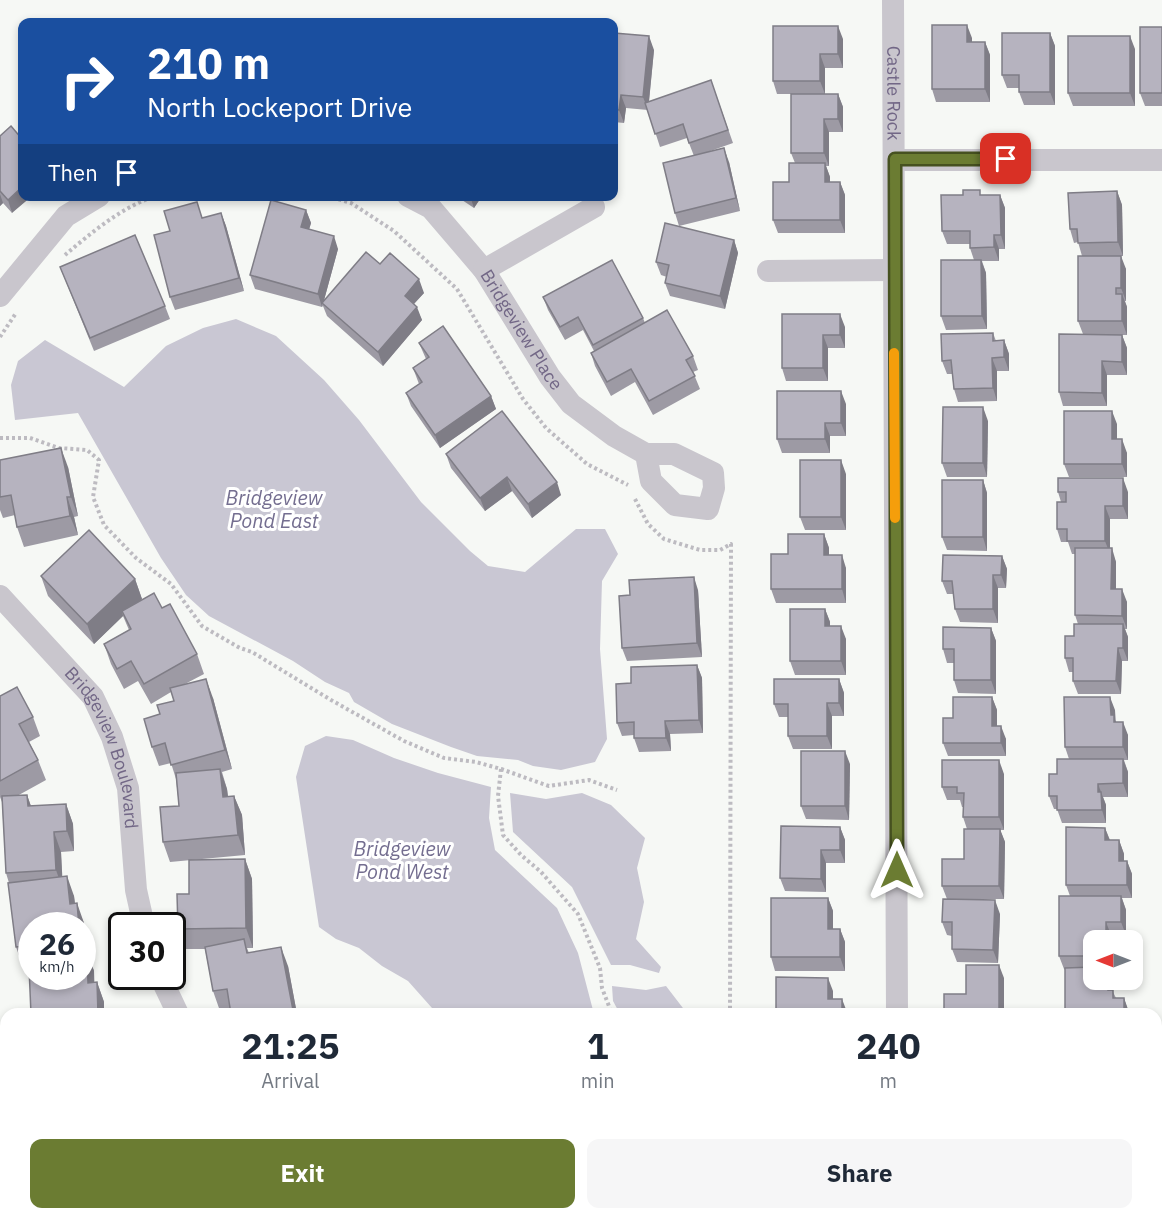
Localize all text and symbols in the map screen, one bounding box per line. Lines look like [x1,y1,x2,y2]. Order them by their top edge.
text: 210 m [147,36,270,91]
icon: right [48,42,126,120]
street label: Castle Rock [882,46,906,141]
text: North Lockeport Drive [147,89,412,124]
pin [980,133,1031,184]
icon: arrive [989,142,1022,175]
icon: arrive [110,156,143,189]
text: Then [48,158,98,187]
street label: Bridgeview Place [475,265,568,395]
water label: Bridgeview Pond East [226,484,324,534]
street label: Bridgeview Boulevard [60,662,143,830]
water label: Bridgeview Pond West [354,835,452,885]
position arrow [865,838,929,902]
speed limit sign: 30 [108,912,186,990]
text: 26 [39,924,75,963]
north arrow [1083,930,1143,990]
map controls [1083,930,1143,990]
text: km/h [39,957,75,976]
text: 21:25 [241,1022,340,1069]
text: 1 [587,1022,609,1069]
text: 240 [856,1022,921,1069]
text: Arrival [261,1067,320,1094]
text: min [581,1067,615,1094]
text: m [880,1067,897,1094]
button: Exit [30,1139,575,1208]
button: Share [587,1139,1132,1208]

